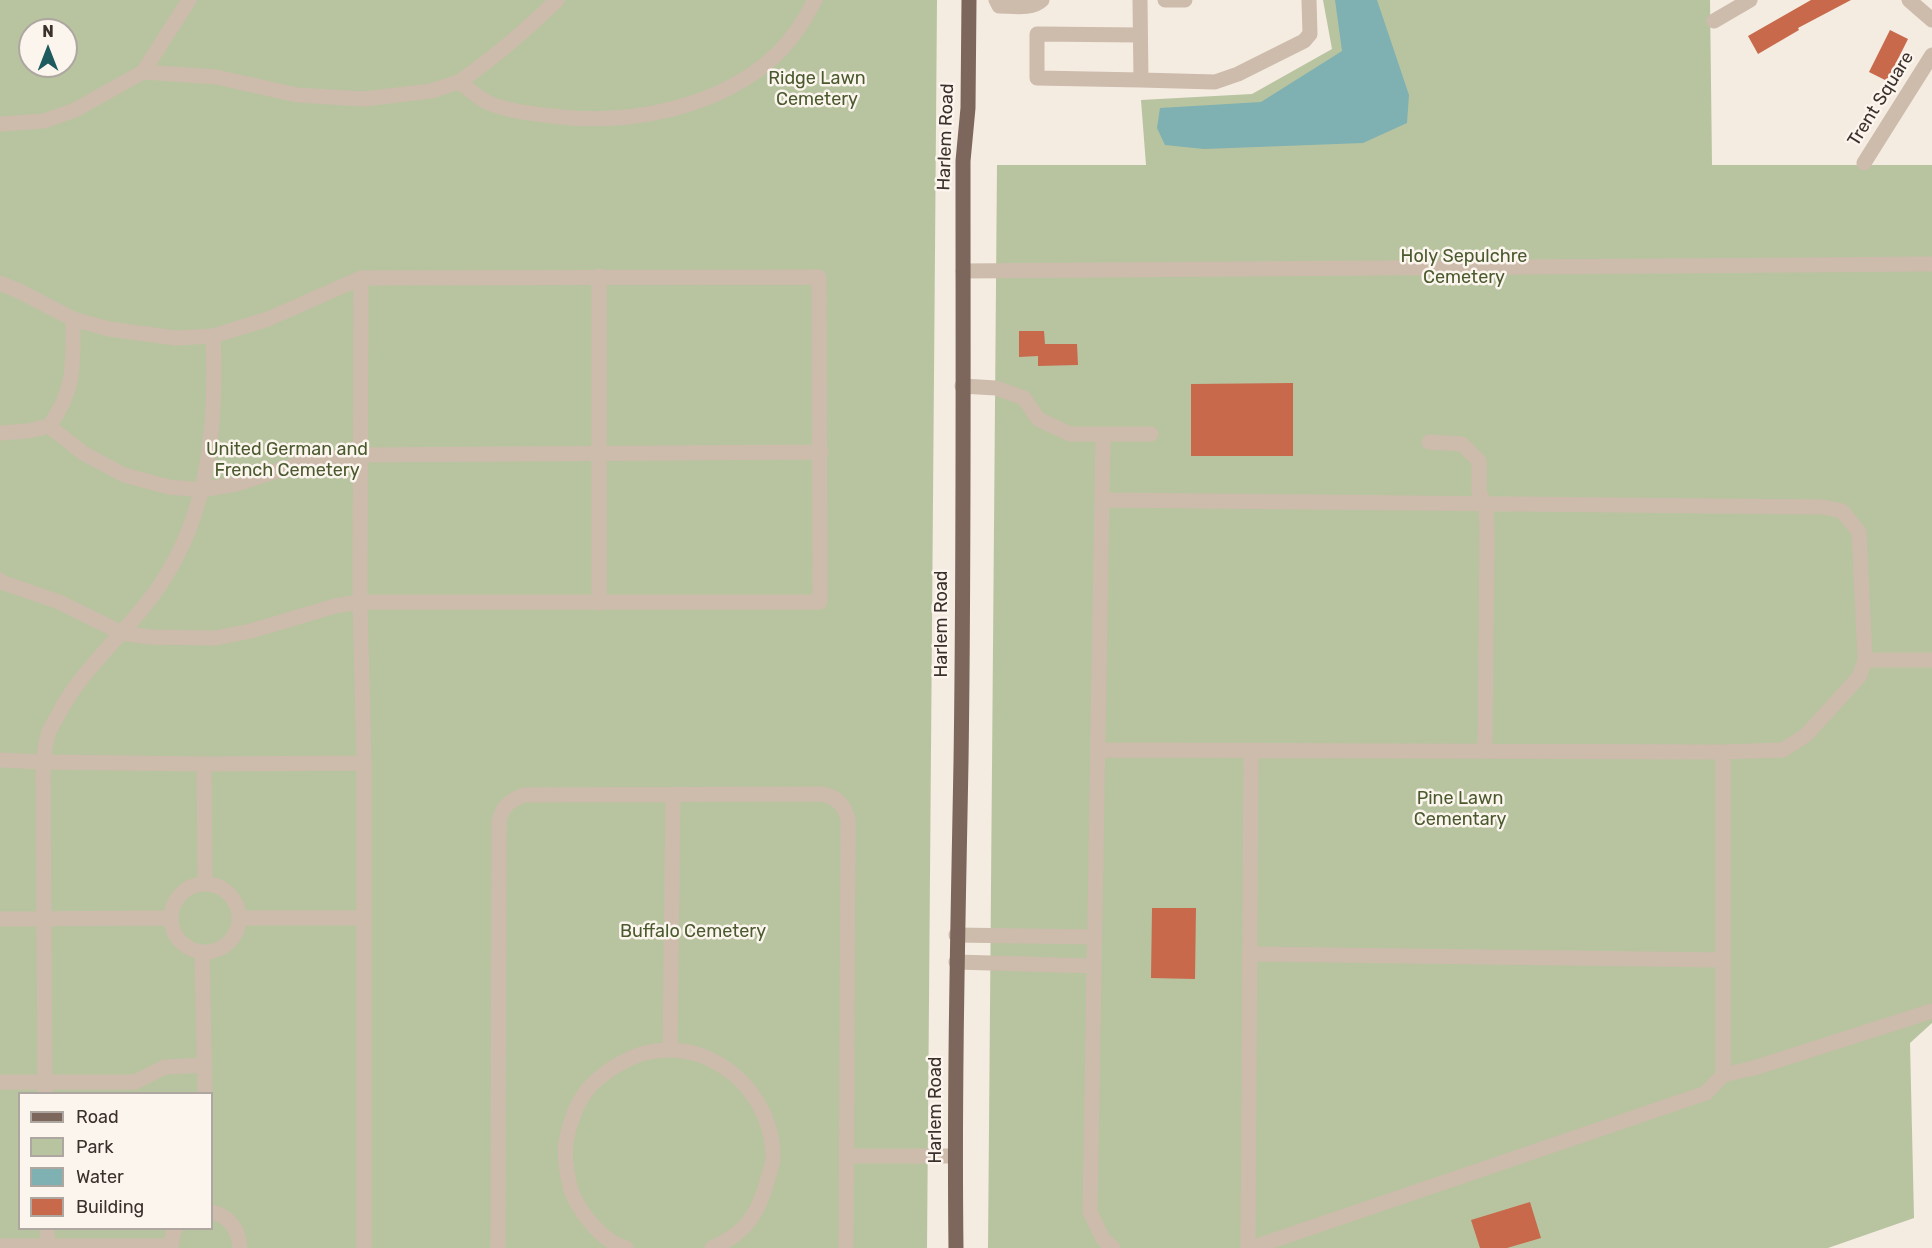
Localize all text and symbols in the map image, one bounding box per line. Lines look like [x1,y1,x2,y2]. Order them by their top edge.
north arrow [18,18,78,78]
text: N [42,22,54,41]
street label: Trent Square [1843,48,1919,150]
park label: Ridge Lawn Cemetery [768,68,866,110]
street label: Harlem Road [933,83,959,191]
park label: Holy Sepulchre Cemetery [1401,246,1527,288]
park label: United German and French Cemetery [206,439,368,482]
street label: Harlem Road [931,570,953,678]
park label: Pine Lawn Cementary [1414,788,1506,830]
park label: Buffalo Cemetery [620,921,766,943]
street label: Harlem Road [925,1056,947,1164]
legend [18,1092,213,1230]
text: Road [76,1106,119,1128]
text: Park [76,1136,113,1158]
text: Water [76,1166,124,1188]
text: Building [76,1196,144,1218]

